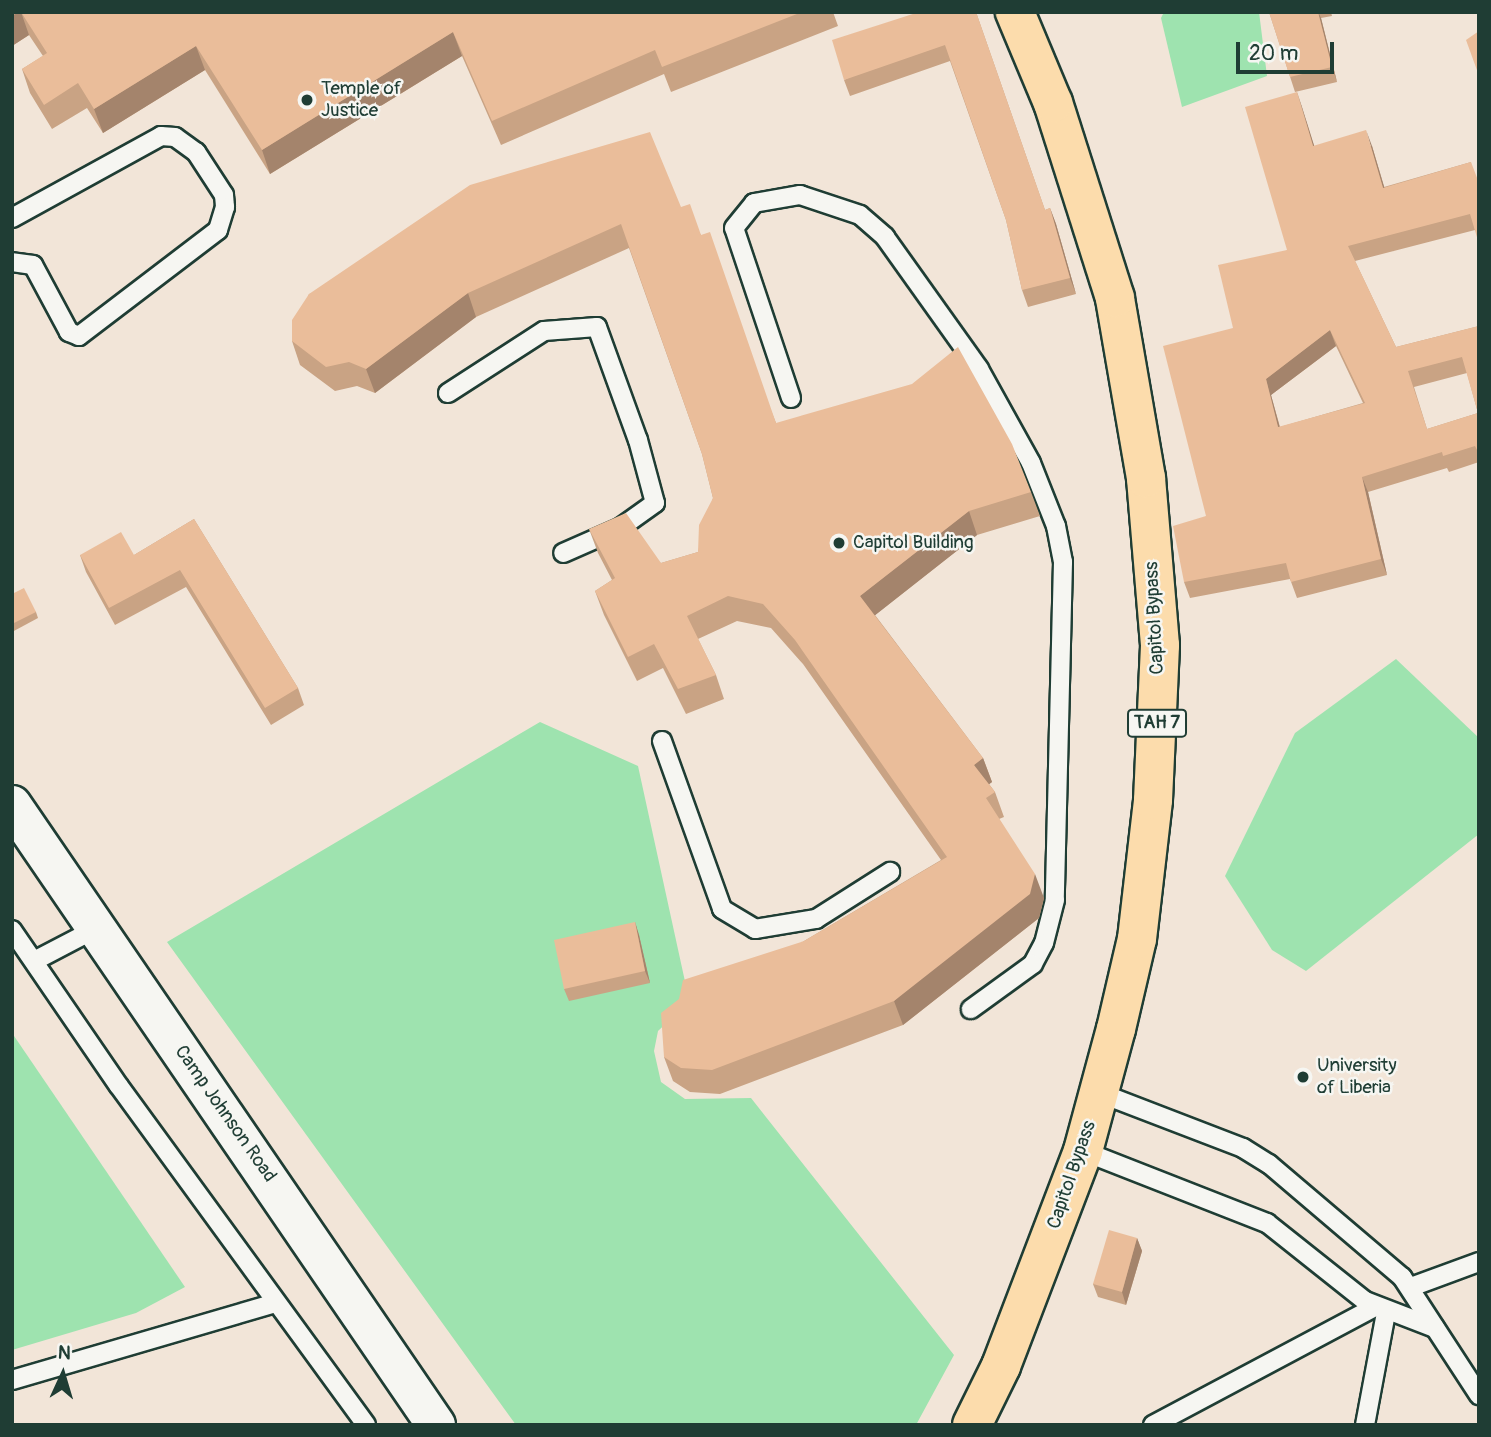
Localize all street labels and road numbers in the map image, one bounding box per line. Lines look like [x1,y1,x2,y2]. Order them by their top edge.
street label: Capitol Bypass [1141,561,1169,675]
road number: TAH 7 [1126,708,1188,738]
street label: Camp Johnson Road [169,1041,281,1187]
street label: Capitol Bypass [1043,1118,1101,1232]

